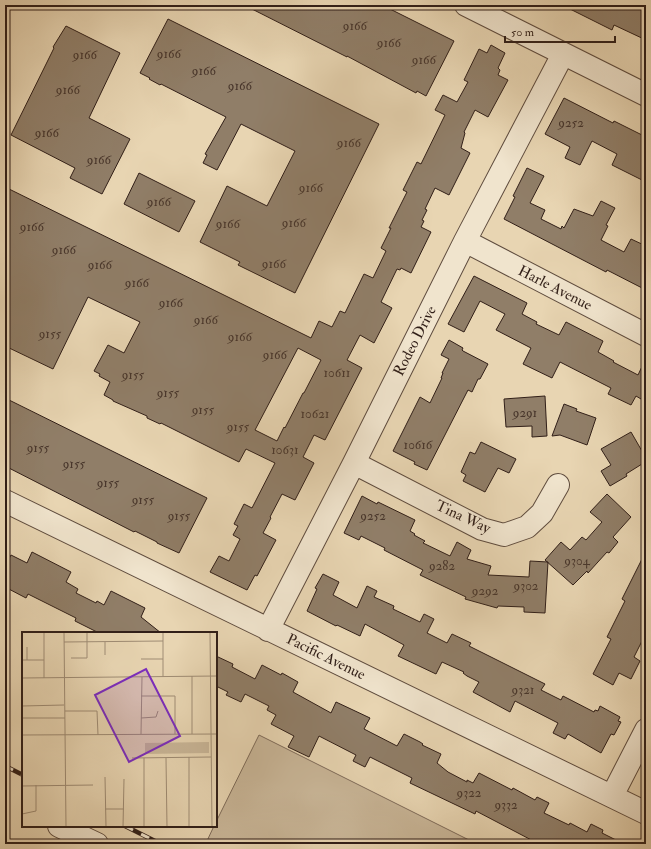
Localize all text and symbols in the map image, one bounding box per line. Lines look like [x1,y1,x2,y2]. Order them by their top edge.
house number: 9166 [342,18,369,34]
scale bar [505,18,615,44]
text: 50 m [511,25,535,40]
house number: 9166 [376,35,403,51]
house number: 9166 [156,46,183,62]
house number: 9166 [72,47,99,63]
house number: 9166 [411,52,438,68]
house number: 9166 [191,63,218,79]
house number: 9166 [227,78,254,94]
house number: 9166 [55,82,82,98]
house number: 9252 [557,115,584,131]
house number: 9166 [34,125,61,141]
house number: 9166 [336,135,363,151]
house number: 9166 [86,152,113,168]
house number: 9166 [298,180,325,196]
house number: 9166 [146,194,173,210]
house number: 9166 [281,215,308,231]
house number: 9166 [215,216,242,232]
house number: 9166 [19,219,46,235]
house number: 9166 [51,242,78,258]
house number: 9166 [261,256,288,272]
house number: 9166 [87,257,114,273]
street label: Harle Avenue [515,261,595,315]
house number: 9166 [124,275,151,291]
house number: 9166 [158,295,185,311]
street label: Rodeo Drive [389,303,441,379]
house number: 9166 [193,312,220,328]
house number: 9155 [38,326,62,342]
house number: 9166 [227,329,254,345]
house number: 9166 [262,347,289,363]
house number: 10611 [323,365,351,381]
house number: 9155 [121,367,145,383]
house number: 9155 [156,385,180,401]
house number: 9155 [191,402,215,418]
house number: 9291 [512,405,538,421]
house number: 10621 [300,406,330,422]
house number: 9155 [226,419,250,435]
house number: 10616 [404,437,434,453]
house number: 9155 [26,440,50,456]
house number: 10631 [271,442,299,458]
house number: 9155 [62,456,86,472]
house number: 9155 [96,475,120,491]
house number: 9155 [131,492,155,508]
street label: Tina Way [432,496,494,538]
house number: 9155 [167,508,191,524]
house number: 9252 [359,508,386,524]
house number: 9304 [563,553,591,569]
house number: 9282 [428,558,455,574]
house number: 9302 [513,578,539,594]
house number: 9292 [471,583,499,599]
street label: Pacific Avenue [283,630,369,684]
inset map [22,632,217,827]
house number: 9321 [511,682,535,698]
house number: 9322 [456,785,482,801]
house number: 9332 [493,797,518,813]

